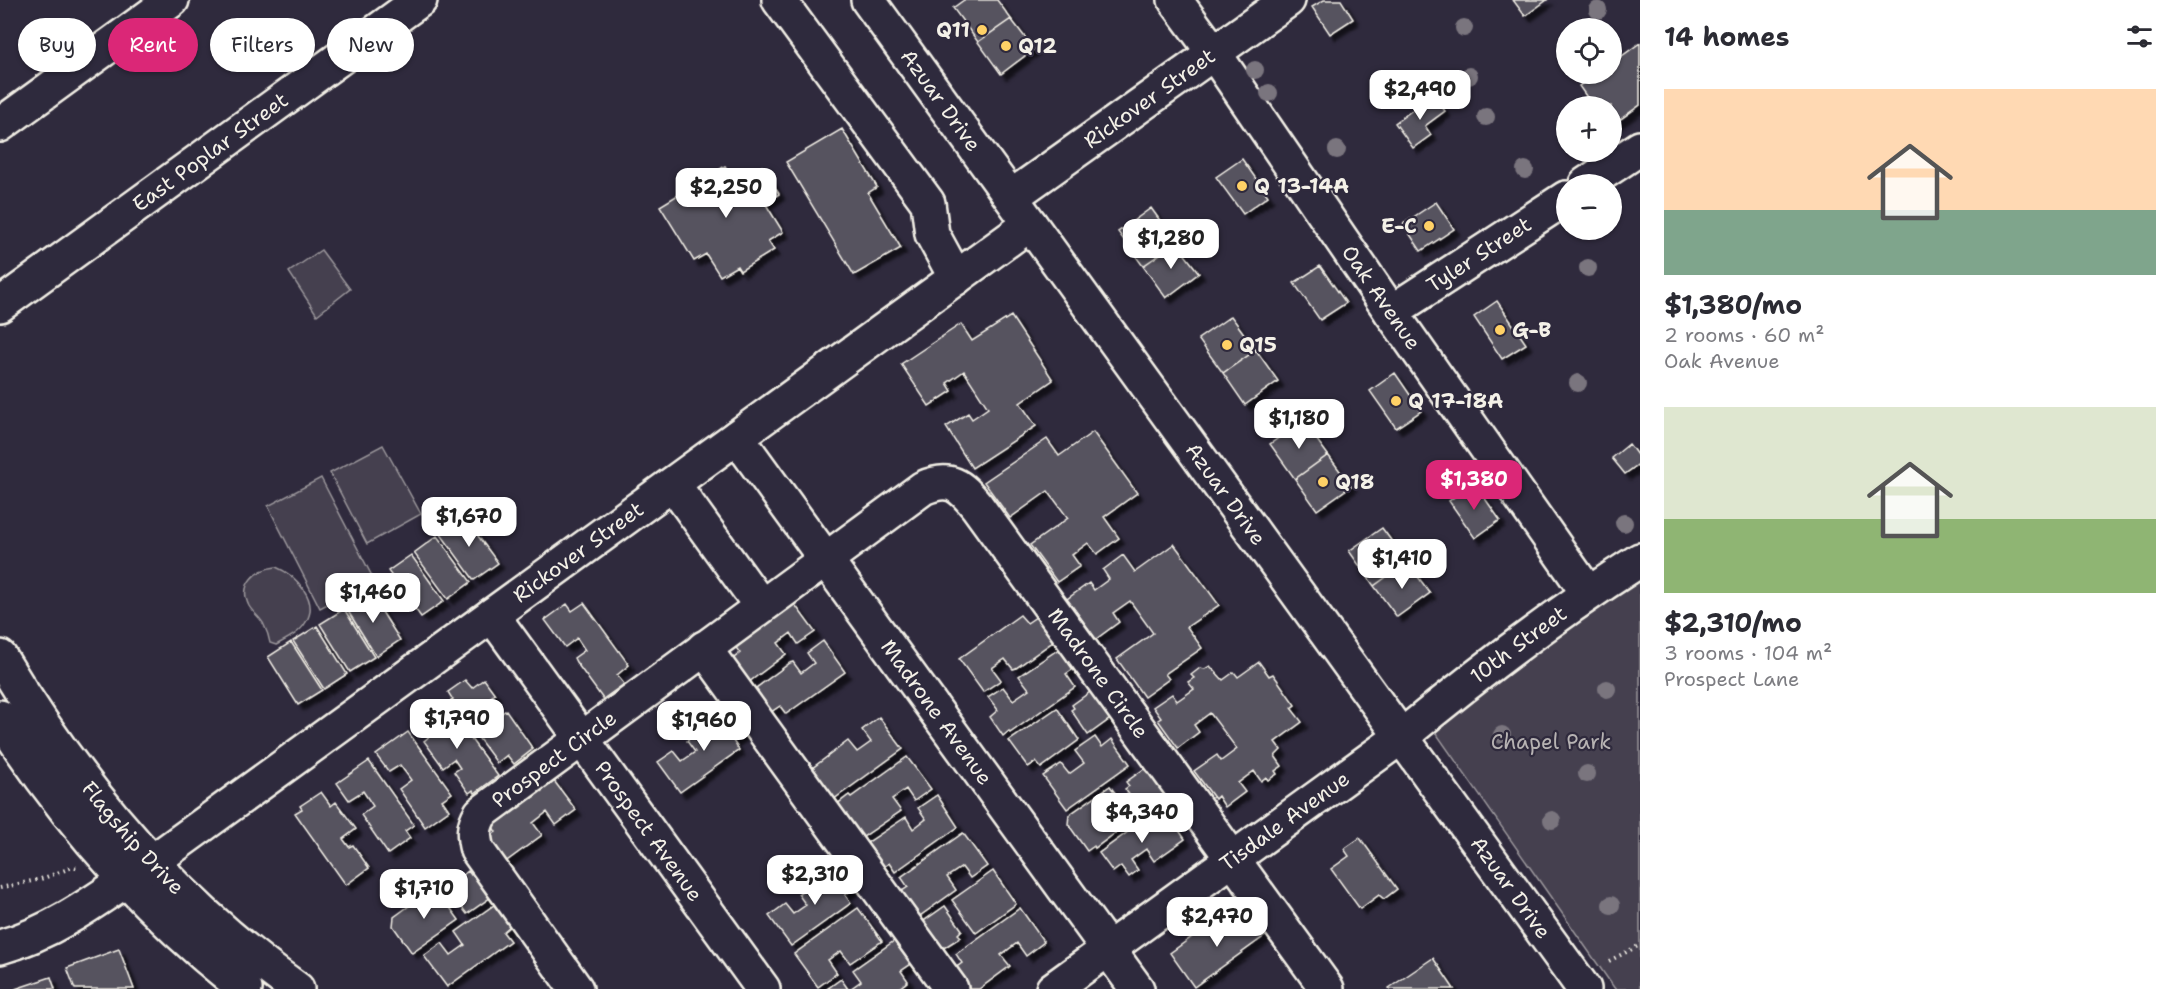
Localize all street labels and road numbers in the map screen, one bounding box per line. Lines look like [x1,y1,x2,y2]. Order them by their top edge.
street label: Rickover Street [1078,42,1221,155]
street label: Azuar Drive [894,44,987,157]
street label: East Poplar Street [127,86,294,218]
street label: Tyler Street [1421,210,1537,299]
street label: Oak Avenue [1335,240,1427,355]
street label: Azuar Drive [1179,437,1272,551]
street label: Rickover Street [507,495,649,609]
street label: 10th Street [1464,600,1572,690]
street label: Madrone Circle [1041,602,1155,744]
street label: Madrone Avenue [874,634,999,791]
street label: Prospect Circle [486,704,622,814]
street label: Prospect Avenue [588,755,709,907]
street label: Tisdale Avenue [1214,765,1355,878]
street label: Flagship Drive [75,776,190,901]
street label: Azuar Drive [1464,831,1557,945]

